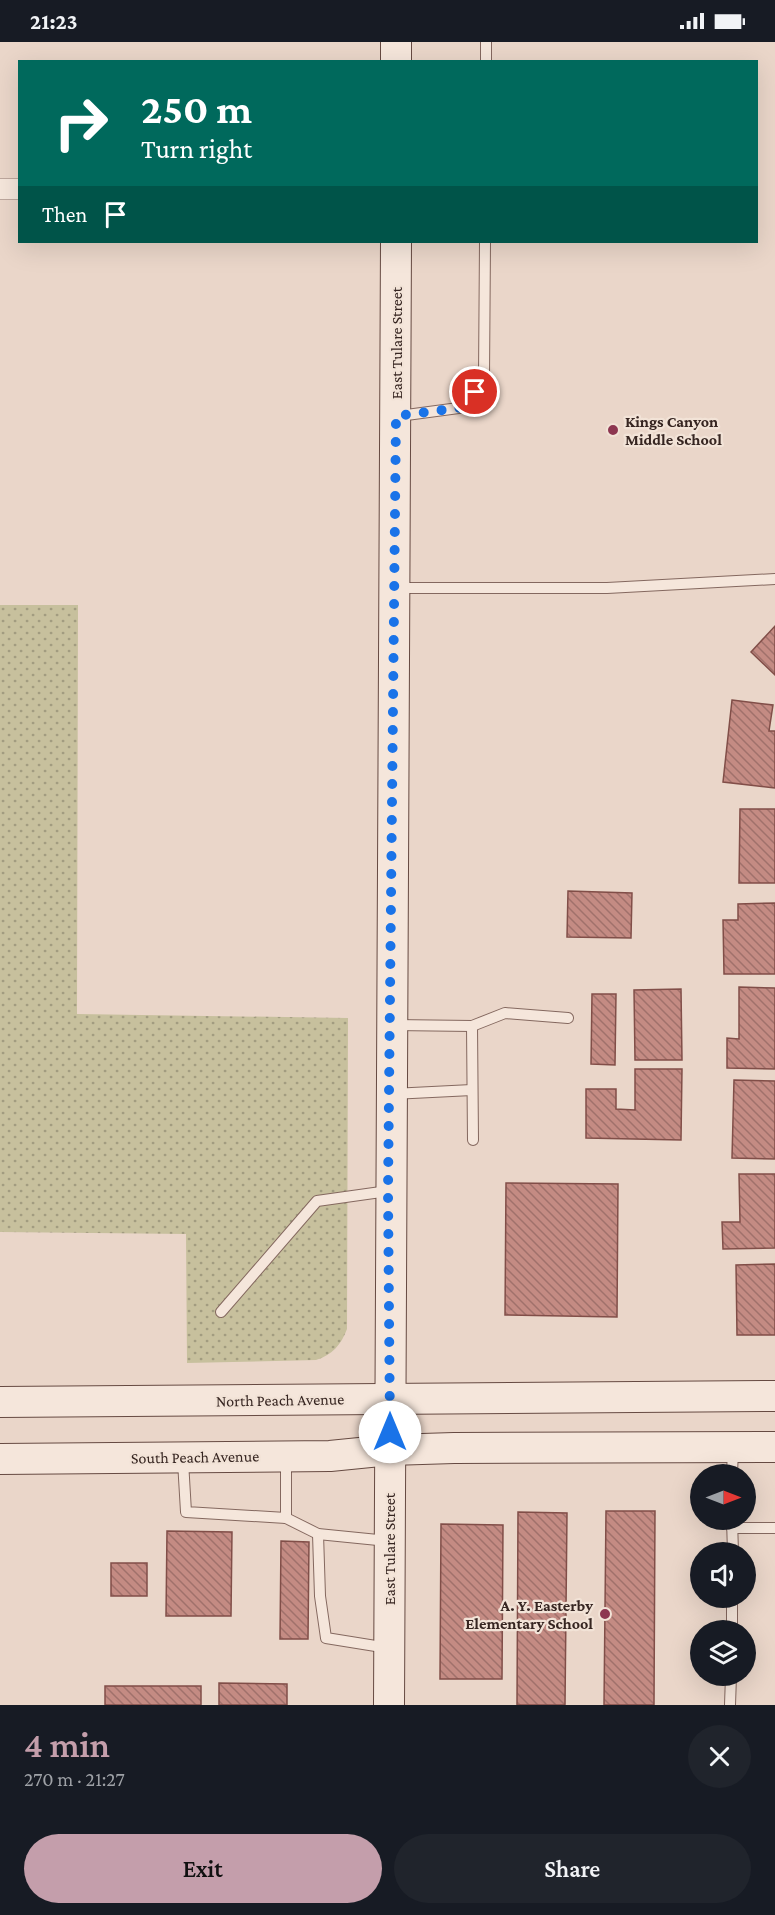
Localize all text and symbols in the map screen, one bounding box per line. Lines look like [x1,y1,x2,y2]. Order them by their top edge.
text: 21:23 [30,9,78,34]
icon: right [42,84,120,162]
text: 250 m [141,85,252,132]
text: Turn right [141,134,252,164]
icon: arrive [99,198,132,231]
text: Then [42,202,87,227]
street label: East Tulare Street [388,286,405,399]
pin [449,366,500,417]
icon: arrive [458,375,491,408]
place label: Kings Canyon Middle School [625,413,722,448]
marker: Kings Canyon Middle School [606,423,620,437]
street label: North Peach Avenue [216,1390,344,1410]
position arrow [358,1400,422,1464]
street label: South Peach Avenue [131,1447,259,1467]
north arrow [690,1464,756,1530]
map controls [690,1464,756,1686]
street label: East Tulare Street [381,1492,398,1605]
button: sound [690,1542,756,1608]
place label: A. Y. Easterby Elementary School [465,1597,593,1632]
marker: A. Y. Easterby Elementary School [598,1607,612,1621]
button: layers [690,1620,756,1686]
text: 4 min [24,1725,110,1765]
button: close [688,1725,751,1788]
text: 270 m · 21:27 [24,1768,125,1790]
button: Exit [24,1834,382,1903]
button: Share [394,1834,751,1903]

